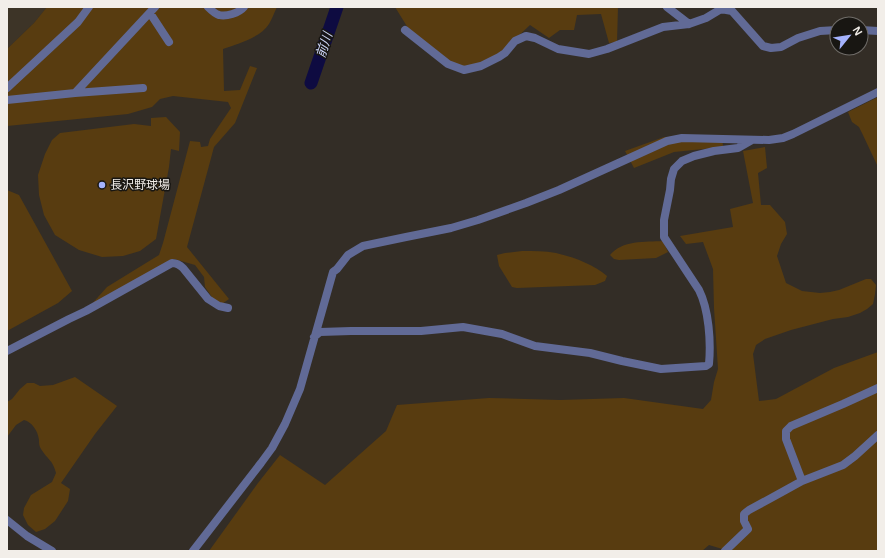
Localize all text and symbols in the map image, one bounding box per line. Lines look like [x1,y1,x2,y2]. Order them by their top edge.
north arrow [829,16,869,56]
text: N [850,25,865,37]
water label: 前川 [313,28,336,60]
place label: 長沢野球場 [110,178,170,192]
marker: 長沢野球場 [97,180,107,190]

